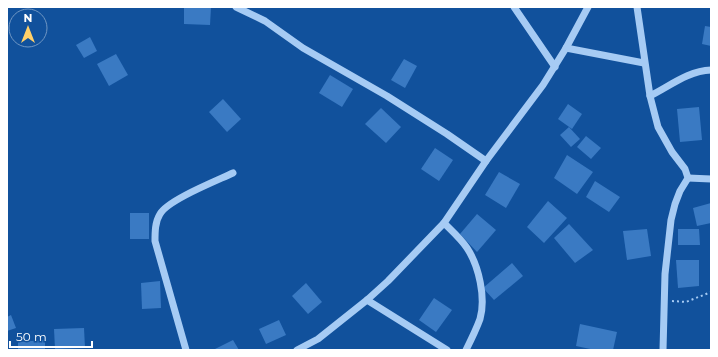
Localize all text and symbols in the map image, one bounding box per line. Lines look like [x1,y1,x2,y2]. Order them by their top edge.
north arrow [8,8,48,48]
text: N [24,11,32,25]
scale bar [10,323,92,349]
text: 50 m [16,329,47,344]

